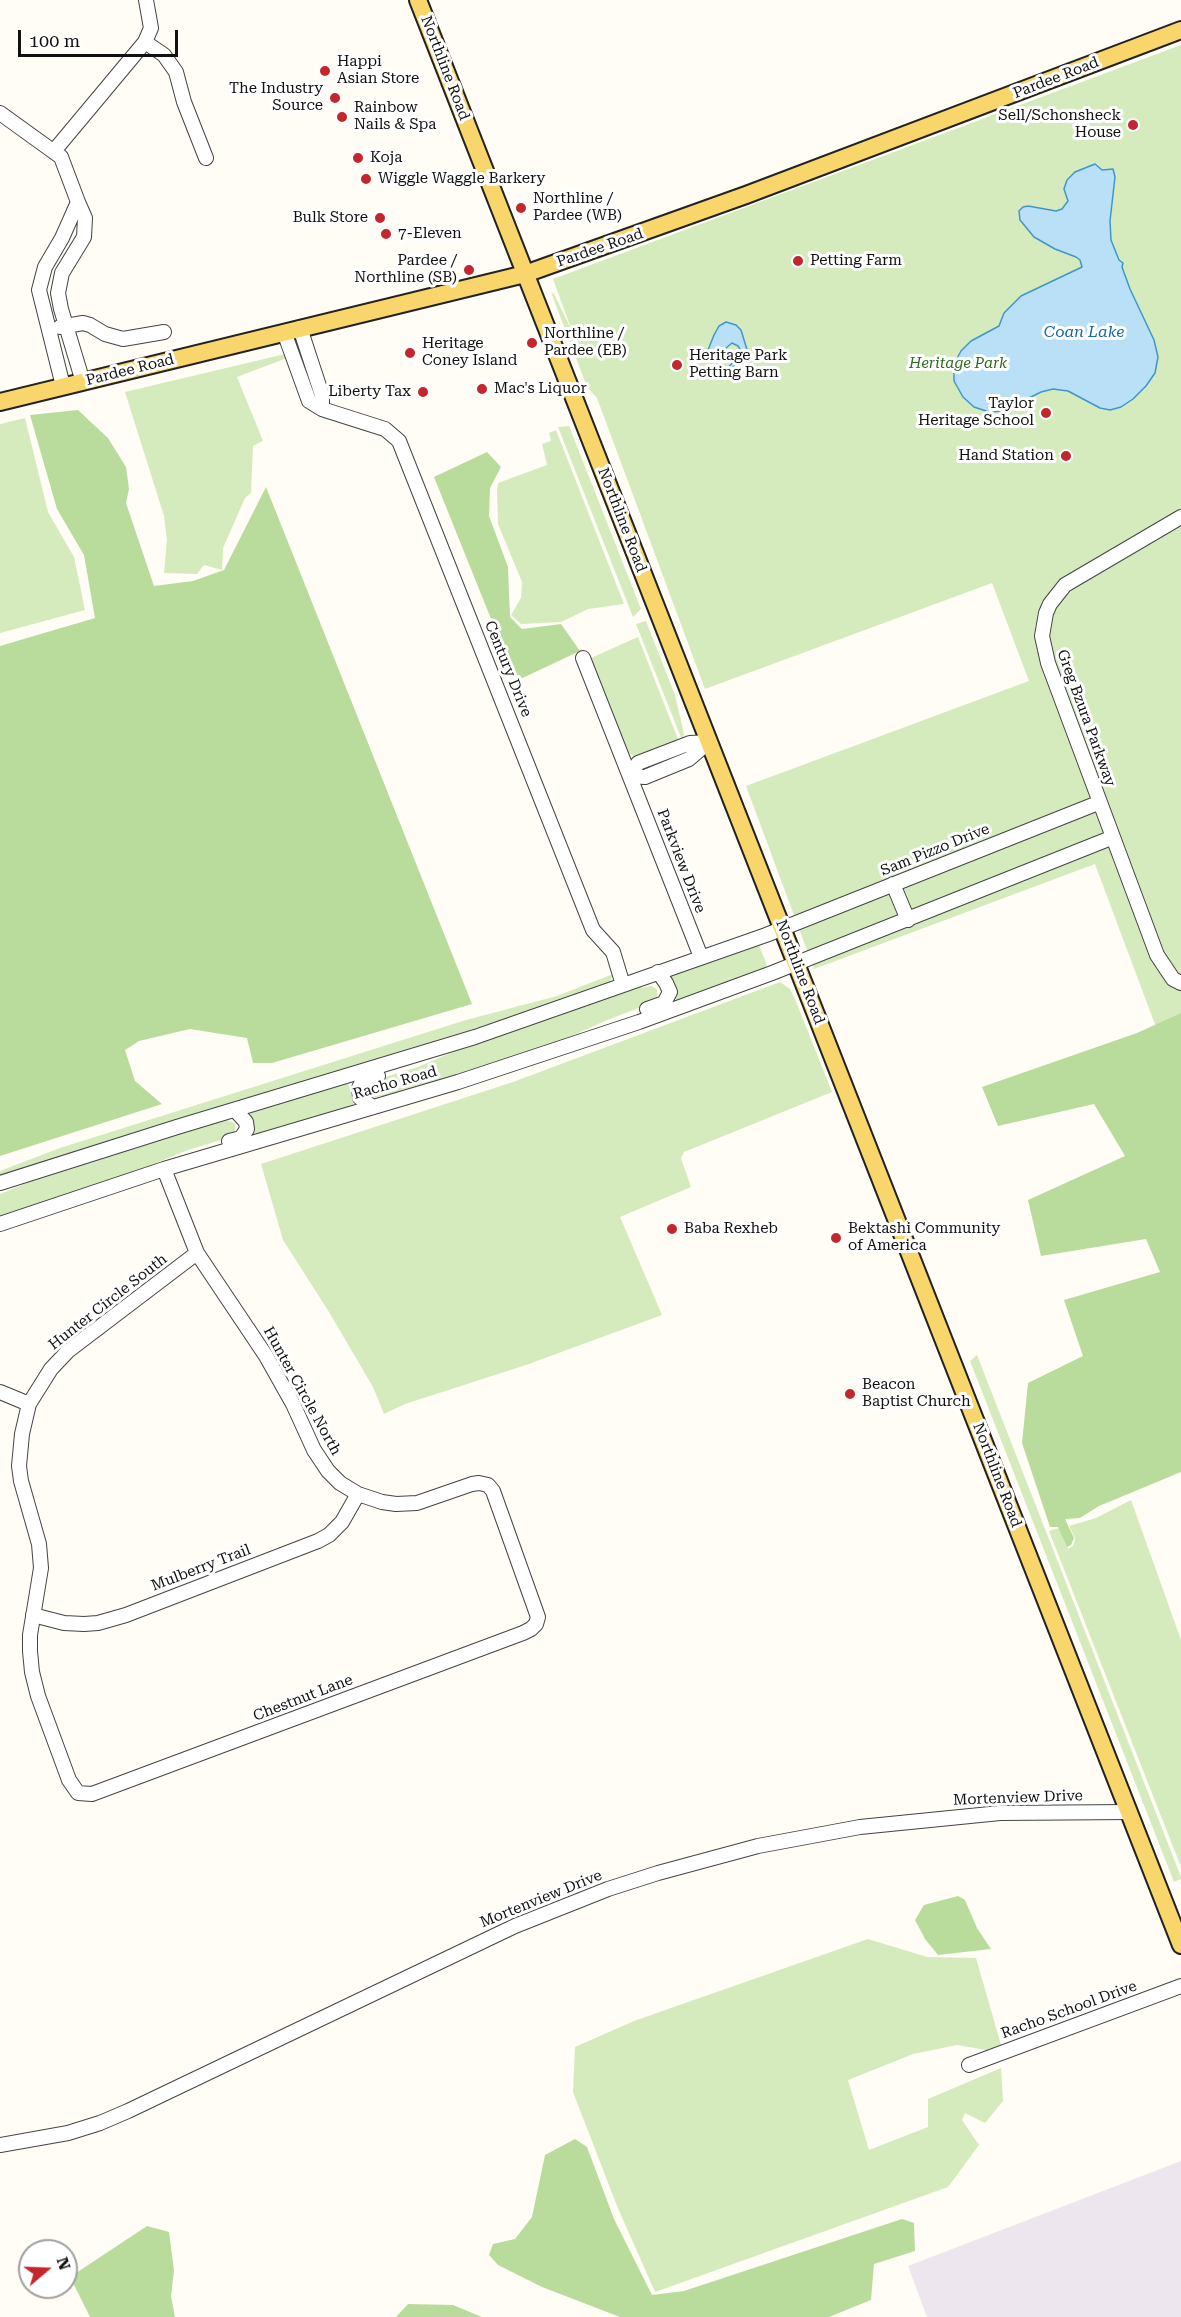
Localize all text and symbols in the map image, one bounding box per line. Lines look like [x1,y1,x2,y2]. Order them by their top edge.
street label: Northline Road [417,13,473,123]
scale bar [21,18,182,56]
text: 100 m [29,30,80,51]
place label: Happi Asian Store [337,53,419,88]
street label: Pardee Road [1011,53,1101,103]
marker: Happi Asian Store [318,64,332,78]
place label: The Industry Source [229,80,323,115]
marker: The Industry Source [328,91,342,105]
place label: Rainbow Nails & Spa [354,99,436,134]
place label: Sell/Schonsheck House [998,107,1121,142]
marker: Rainbow Nails & Spa [335,110,349,124]
marker: Sell/Schonsheck House [1126,118,1140,132]
place label: Koja [370,149,402,167]
marker: Koja [351,151,365,165]
place label: Wiggle Waggle Barkery [378,170,545,188]
marker: Wiggle Waggle Barkery [359,172,373,186]
place label: Northline / Pardee (WB) [533,190,622,225]
marker: Northline / Pardee (WB) [514,201,528,215]
place label: Bulk Store [293,209,368,227]
marker: Bulk Store [373,211,387,225]
place label: 7-Eleven [398,225,462,243]
street label: Pardee Road [554,225,646,271]
marker: 7-Eleven [379,227,393,241]
place label: Pardee / Northline (SB) [354,252,457,287]
place label: Petting Farm [810,252,902,270]
marker: Petting Farm [791,254,805,268]
marker: Pardee / Northline (SB) [462,263,476,277]
water label: Coan Lake [1044,322,1124,342]
place label: Northline / Pardee (EB) [544,325,627,360]
place label: Heritage Coney Island [422,335,517,370]
marker: Northline / Pardee (EB) [525,336,539,350]
marker: Heritage Coney Island [403,346,417,360]
place label: Heritage Park Petting Barn [689,347,787,382]
street label: Pardee Road [84,350,176,390]
park label: Heritage Park [909,355,1007,373]
marker: Heritage Park Petting Barn [670,358,684,372]
place label: Mac's Liquor [494,380,587,398]
marker: Mac's Liquor [475,382,489,396]
place label: Liberty Tax [328,383,411,401]
marker: Liberty Tax [416,385,430,399]
place label: Taylor Heritage School [918,395,1034,430]
marker: Taylor Heritage School [1039,406,1053,420]
place label: Hand Station [958,447,1054,465]
marker: Hand Station [1059,449,1073,463]
street label: Northline Road [594,465,650,575]
street label: Century Drive [481,618,535,720]
street label: Greg Bzura Parkway [1053,647,1119,789]
street label: Parkview Drive [653,807,709,915]
street label: Sam Pizzo Drive [878,820,992,880]
street label: Northline Road [772,917,828,1027]
street label: Racho Road [351,1062,439,1104]
place label: Baba Rexheb [684,1220,778,1238]
place label: Bektashi Community of America [848,1220,1000,1255]
marker: Baba Rexheb [665,1222,679,1236]
marker: Bektashi Community of America [829,1231,843,1245]
street label: Hunter Circle South [45,1250,171,1354]
street label: Hunter Circle North [259,1323,345,1459]
place label: Beacon Baptist Church [862,1376,971,1411]
marker: Beacon Baptist Church [843,1387,857,1401]
street label: Northline Road [969,1420,1025,1530]
street label: Mulberry Trail [149,1541,253,1595]
street label: Chestnut Lane [251,1671,355,1725]
street label: Mortenview Drive [953,1787,1083,1809]
street label: Mortenview Drive [477,1866,605,1932]
street label: Racho School Drive [999,1977,1139,2043]
north arrow [18,2239,78,2299]
text: N [53,2255,75,2273]

